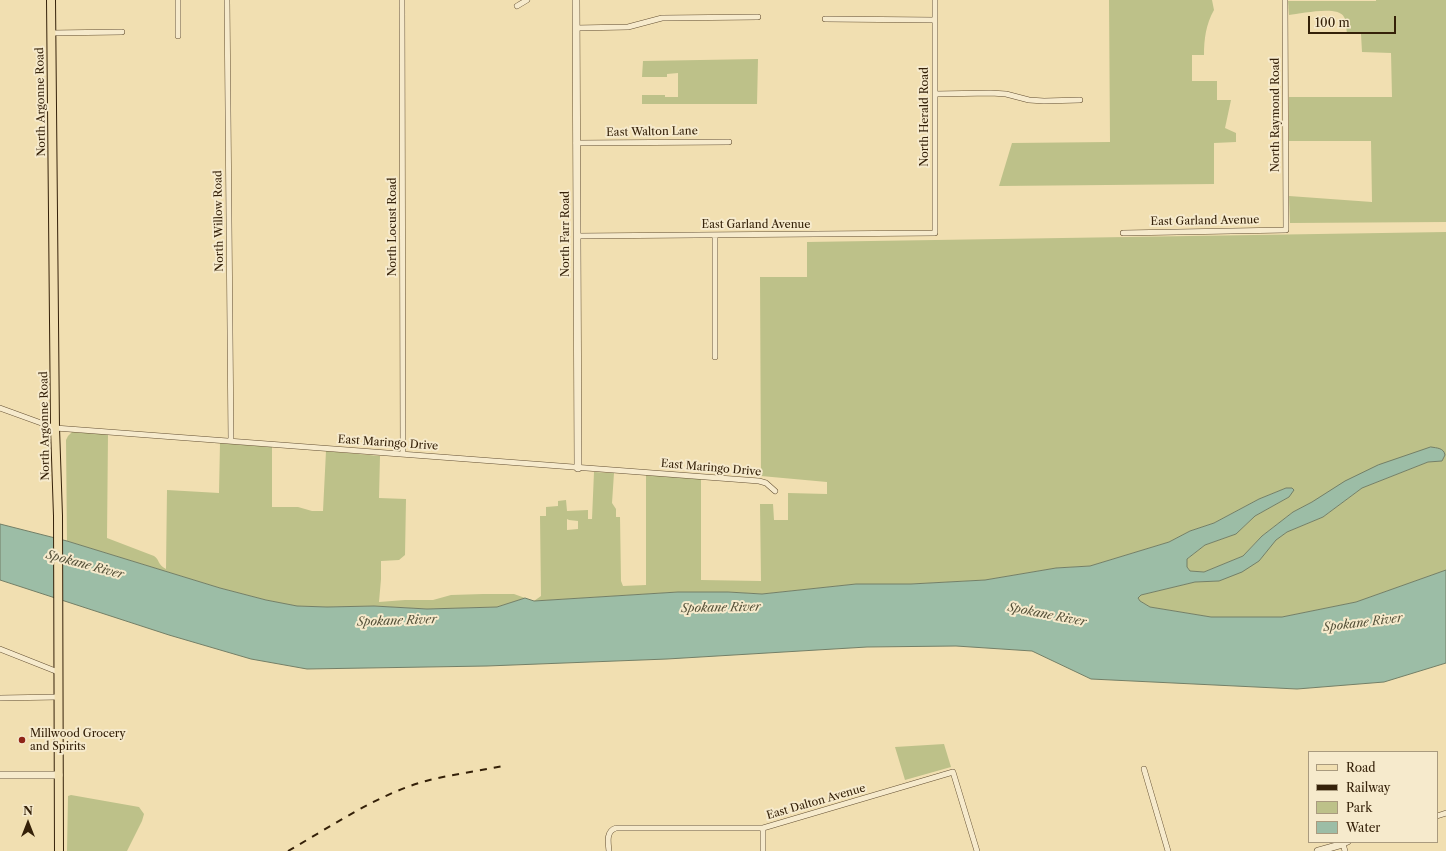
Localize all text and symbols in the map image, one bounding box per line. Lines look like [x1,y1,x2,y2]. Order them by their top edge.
scale bar [1310,8,1398,34]
text: 100 m [1315,15,1350,30]
street label: North Argonne Road [33,47,49,157]
street label: North Raymond Road [1269,58,1283,172]
street label: North Herald Road [918,67,932,167]
street label: East Walton Lane [606,125,698,139]
street label: North Willow Road [212,170,226,272]
street label: North Locust Road [386,177,400,277]
street label: North Farr Road [559,191,573,277]
street label: East Garland Avenue [1150,213,1260,229]
street label: East Garland Avenue [702,218,810,232]
street label: North Argonne Road [37,371,53,481]
street label: East Maringo Drive [337,433,439,453]
street label: East Maringo Drive [660,457,762,479]
water label: Spokane River [45,548,125,582]
water label: Spokane River [681,600,761,616]
water label: Spokane River [1006,600,1088,630]
water label: Spokane River [1323,611,1403,635]
water label: Spokane River [357,612,437,630]
place label: Millwood Grocery and Spirits [30,727,126,753]
marker: Millwood Grocery and Spirits [17,735,27,745]
legend [1308,751,1438,843]
text: Road [1346,760,1376,775]
text: Railway [1346,780,1391,795]
street label: East Dalton Avenue [765,782,867,822]
text: Park [1346,800,1372,815]
north arrow [8,803,48,843]
text: N [23,804,33,818]
text: Water [1346,820,1380,835]

